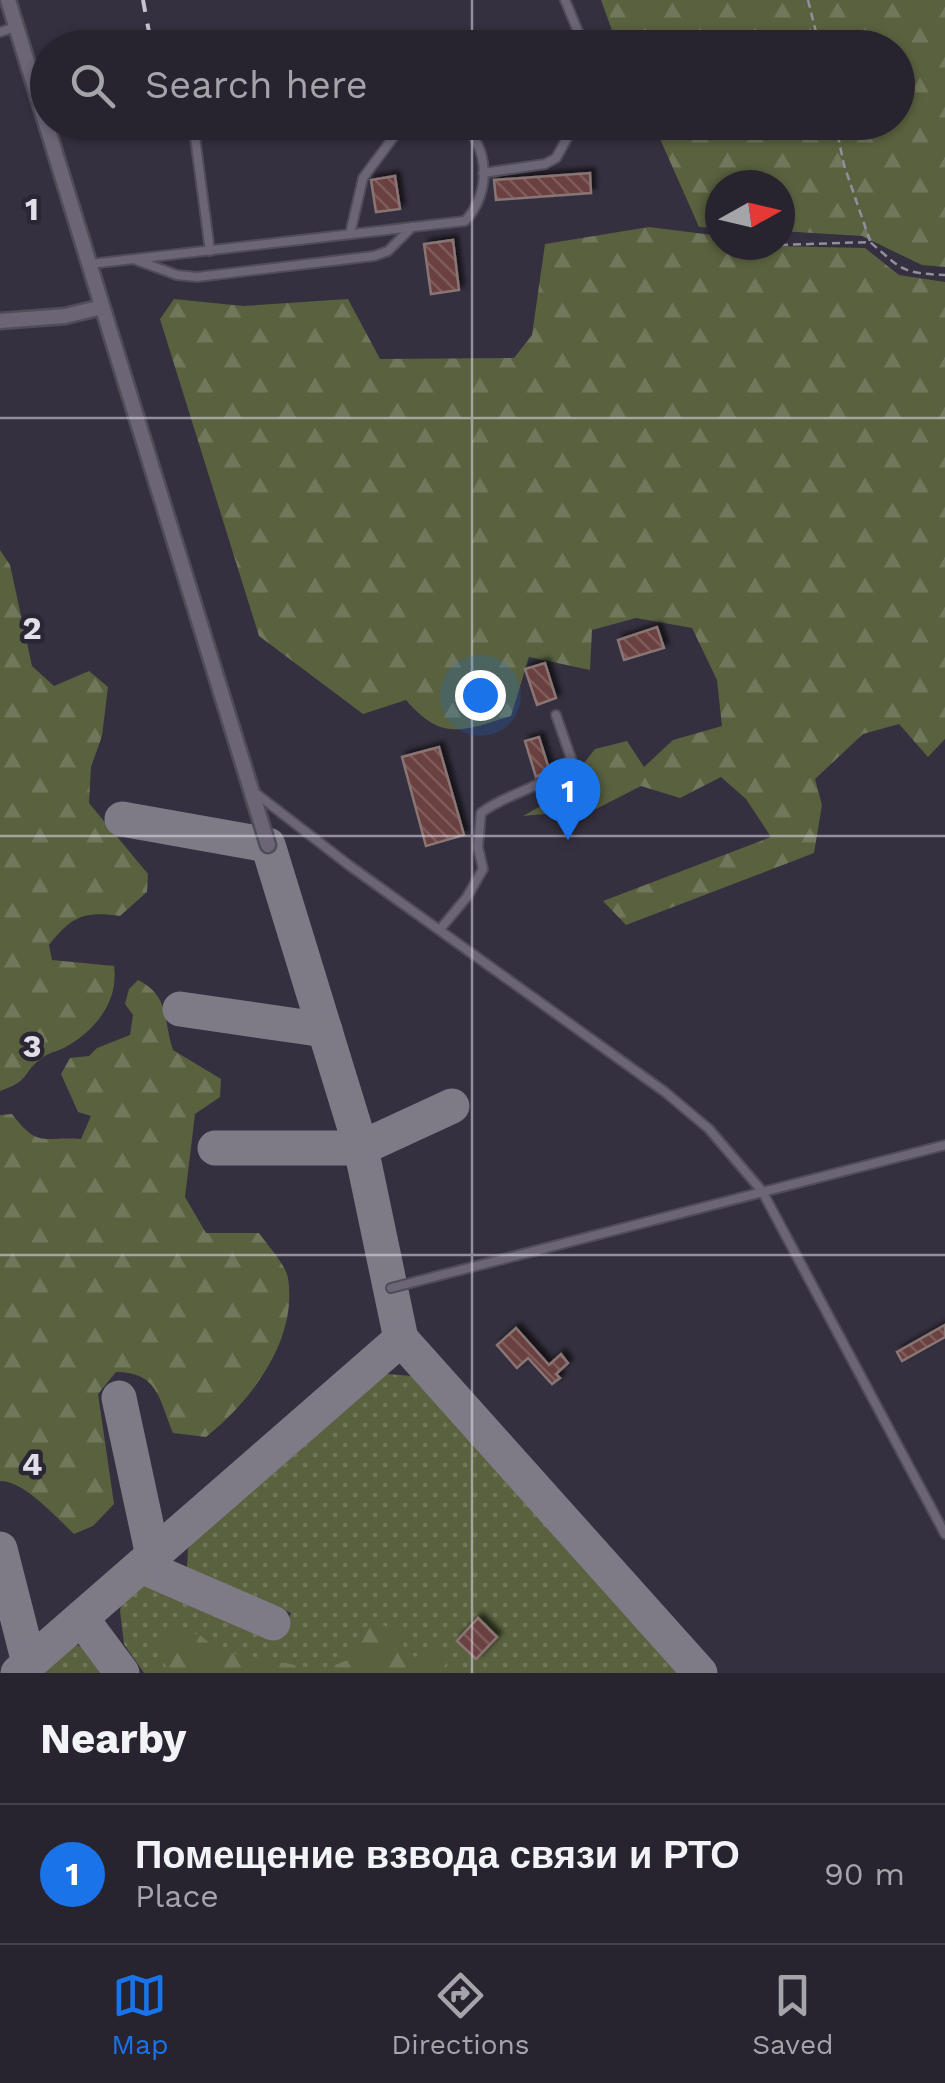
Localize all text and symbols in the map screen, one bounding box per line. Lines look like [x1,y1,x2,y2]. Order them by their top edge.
search box [30,30,915,140]
icon: search [65,58,120,113]
text: Search here [145,63,368,107]
north arrow [705,170,795,260]
text: 1 [25,190,39,228]
text: 2 [22,609,42,647]
your location [455,670,506,721]
pin: 1 [536,758,600,840]
text: 3 [23,1027,41,1065]
text: 4 [22,1445,42,1483]
text: Nearby [40,1714,187,1763]
text: Помещение взвода связи и РТО [135,1833,740,1877]
text: 1 [66,1855,79,1893]
text: 90 m [824,1855,905,1893]
text: Place [135,1877,219,1915]
tab: Map [111,1968,169,2061]
tab: Directions [391,1968,530,2061]
tab: Saved [752,1968,834,2061]

